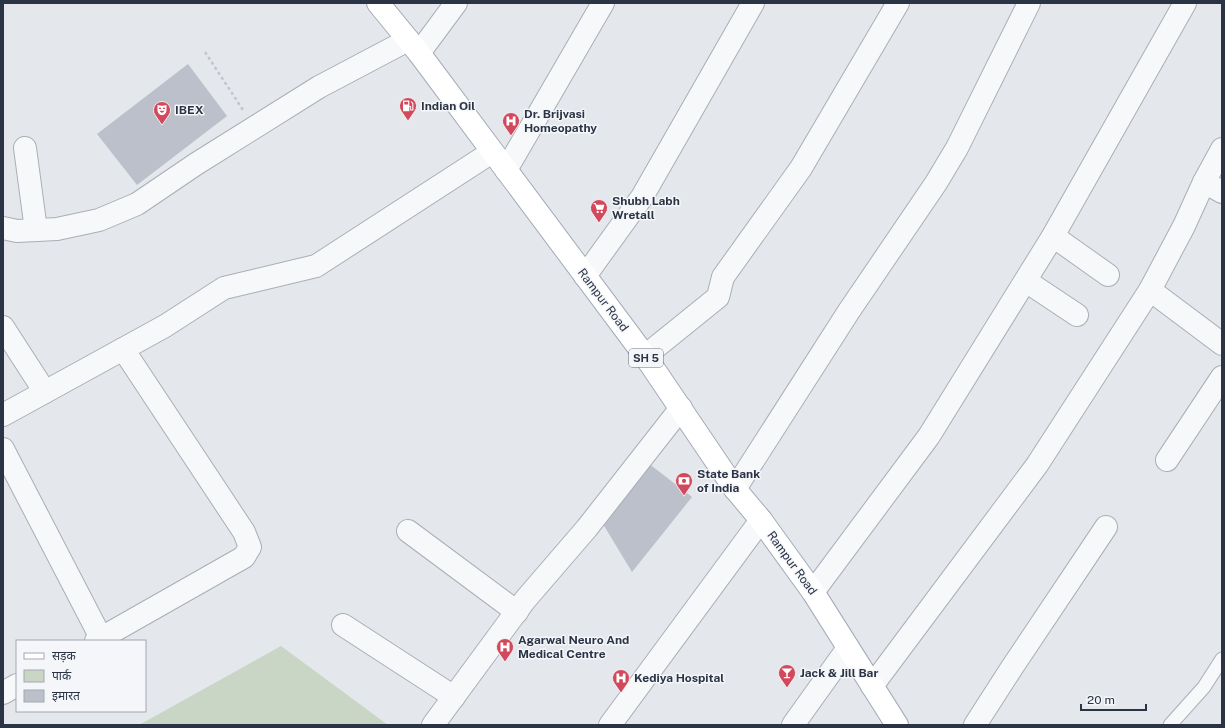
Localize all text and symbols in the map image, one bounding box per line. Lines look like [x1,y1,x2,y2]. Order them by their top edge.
fuel station icon: Indian Oil [398,96,418,121]
place label: Indian Oil [421,99,475,113]
theatre icon: IBEX [152,100,172,125]
place label: IBEX [175,103,204,117]
place label: Dr. Brijvasi Homeopathy [524,107,597,135]
hospital icon: Dr. Brijvasi Homeopathy [501,111,521,136]
place label: Shubh Labh Wretall [612,194,680,222]
supermarket icon: Shubh Labh Wretall [589,198,609,223]
street label: Rampur Road [575,266,631,334]
road number: SH 5 [629,349,663,367]
place label: State Bank of India [697,467,760,495]
bank icon: State Bank of India [674,471,694,496]
street label: Rampur Road [764,528,820,598]
place label: Agarwal Neuro And Medical Centre [518,633,629,661]
hospital icon: Agarwal Neuro And Medical Centre [495,637,515,662]
legend [16,640,146,712]
text: सड़क [52,649,77,663]
bar icon: Jack & Jill Bar [777,663,797,688]
place label: Jack & Jill Bar [800,666,878,680]
hospital icon: Kediya Hospital [611,668,631,693]
text: पार्क [52,669,72,683]
place label: Kediya Hospital [634,671,724,685]
scale bar [1081,686,1146,712]
text: इमारत [52,689,81,703]
text: 20 m [1087,693,1115,707]

